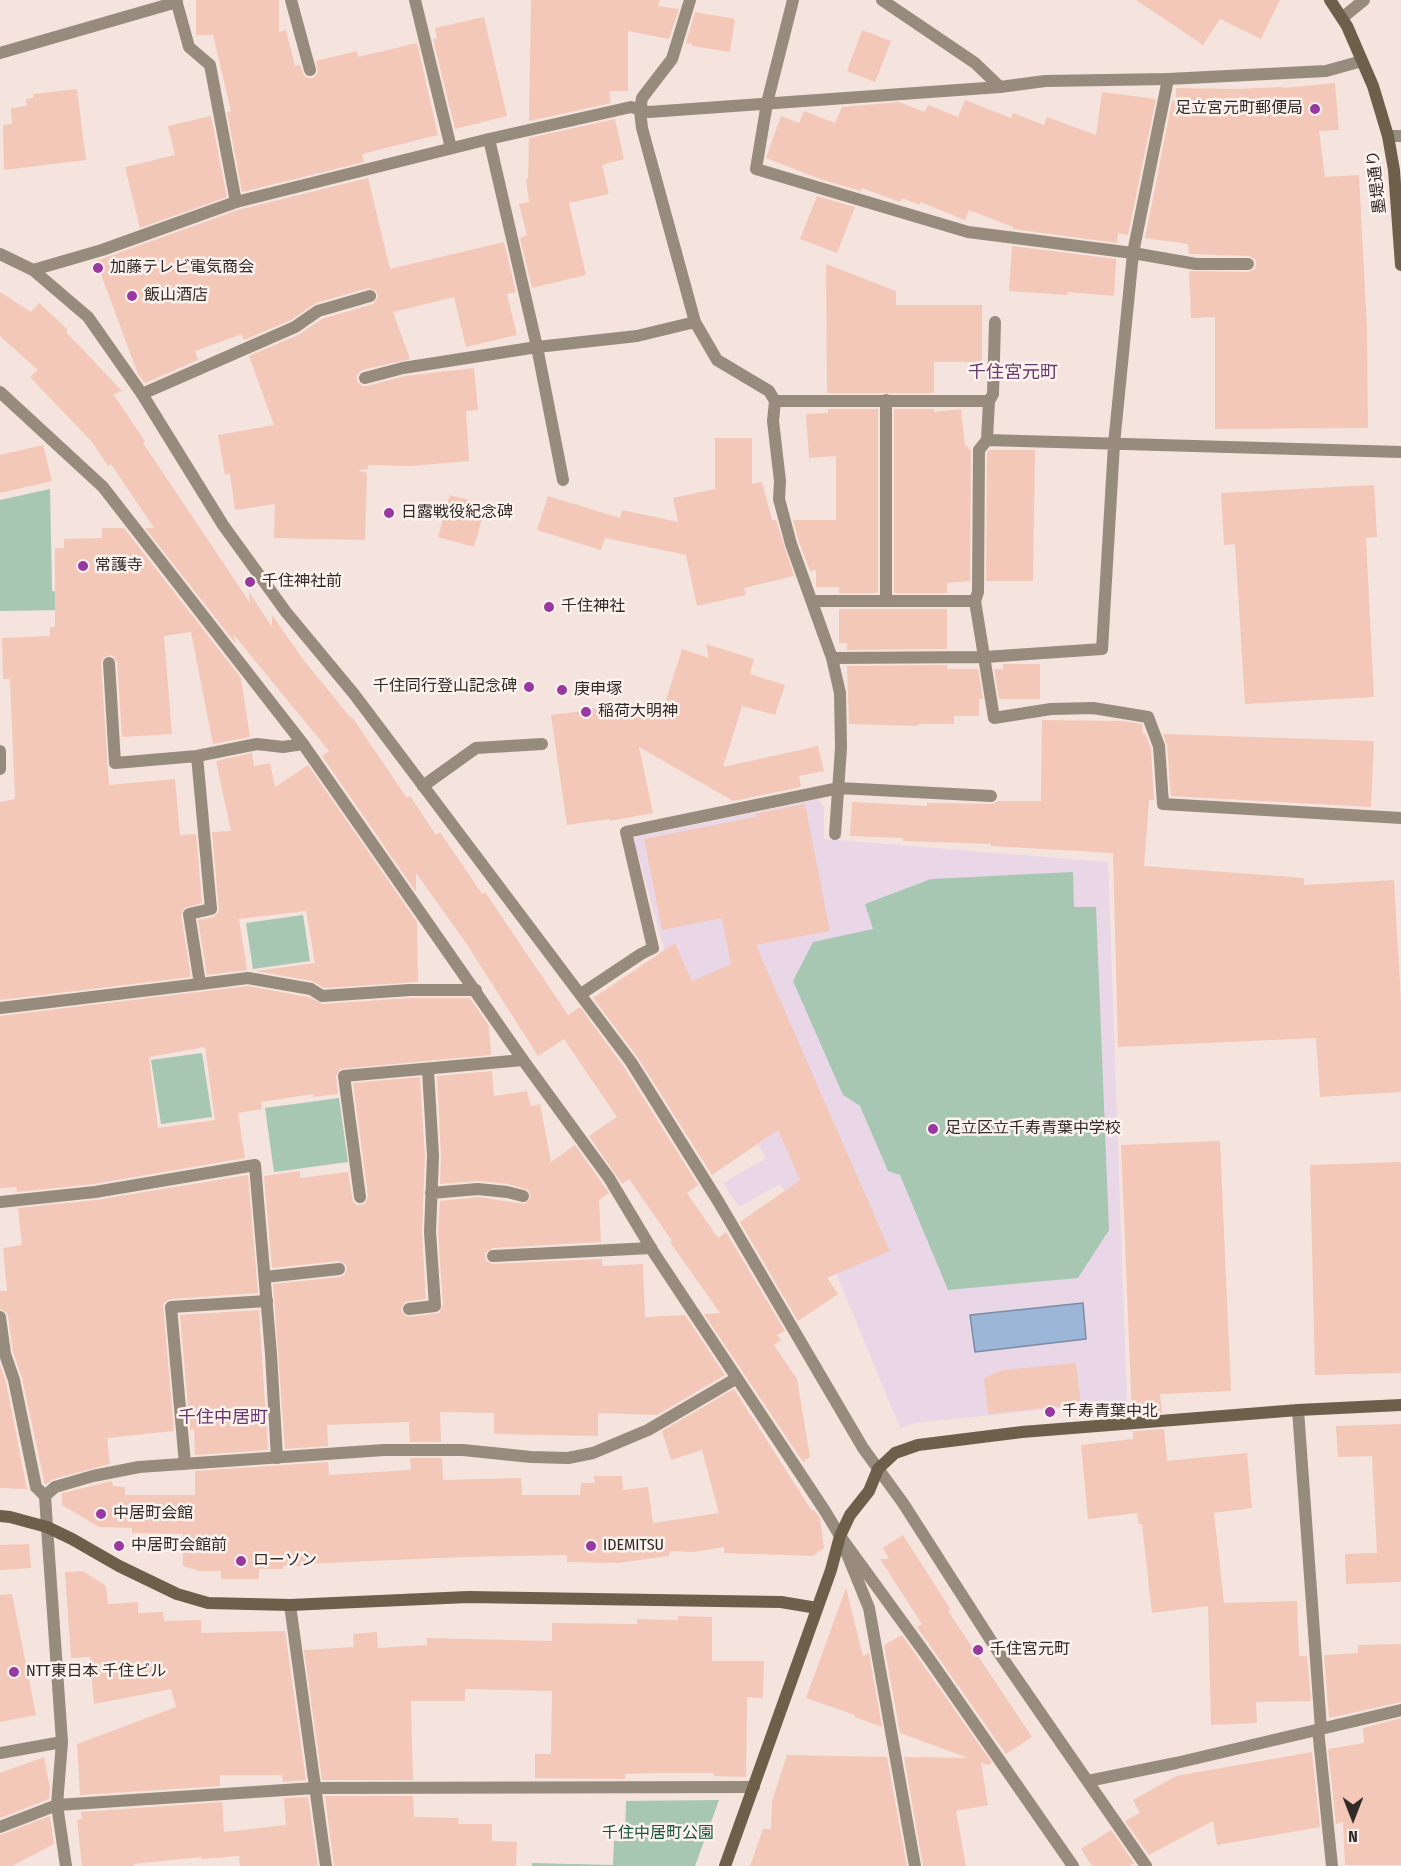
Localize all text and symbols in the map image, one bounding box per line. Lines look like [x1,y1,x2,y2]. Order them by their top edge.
place label: 足立宮元町郵便局 [1175,99,1303,119]
marker: 足立宮元町郵便局 [1308,102,1322,116]
street label: 墨堤通り [1364,149,1390,215]
place label: 加藤テレビ電気商会 [110,258,254,278]
marker: 加藤テレビ電気商会 [91,261,105,275]
place label: 飯山酒店 [144,286,208,306]
marker: 飯山酒店 [125,289,139,303]
district label: 千住宮元町 [968,362,1058,384]
place label: 日露戦役紀念碑 [401,503,513,523]
marker: 日露戦役紀念碑 [382,506,396,520]
place label: 常護寺 [95,556,143,576]
marker: 常護寺 [76,559,90,573]
place label: 千住神社前 [262,572,342,592]
marker: 千住神社前 [243,575,257,589]
place label: 千住神社 [561,597,625,617]
marker: 千住神社 [542,600,556,614]
place label: 千住同行登山記念碑 [373,677,517,697]
marker: 千住同行登山記念碑 [522,680,536,694]
place label: 庚申塚 [574,680,622,700]
marker: 庚申塚 [555,683,569,697]
place label: 稲荷大明神 [598,702,678,722]
marker: 稲荷大明神 [579,705,593,719]
place label: 足立区立千寿青葉中学校 [945,1119,1121,1139]
marker: 足立区立千寿青葉中学校 [926,1122,940,1136]
place label: 千寿青葉中北 [1062,1402,1158,1422]
marker: 千寿青葉中北 [1043,1405,1057,1419]
district label: 千住中居町 [178,1407,268,1429]
place label: 中居町会館 [113,1504,193,1524]
marker: 中居町会館 [94,1507,108,1521]
place label: 中居町会館前 [131,1536,227,1556]
place label: IDEMITSU [603,1536,664,1556]
marker: 中居町会館前 [112,1539,126,1553]
marker: IDEMITSU [584,1539,598,1553]
place label: ローソン [253,1551,317,1571]
marker: ローソン [234,1554,248,1568]
place label: 千住宮元町 [990,1640,1070,1660]
marker: 千住宮元町 [971,1643,985,1657]
place label: NTT東日本 千住ビル [26,1662,166,1682]
marker: NTT東日本 千住ビル [7,1665,21,1679]
north arrow [1323,1788,1383,1848]
park label: 千住中居町公園 [602,1824,714,1844]
text: N [1348,1827,1358,1846]

